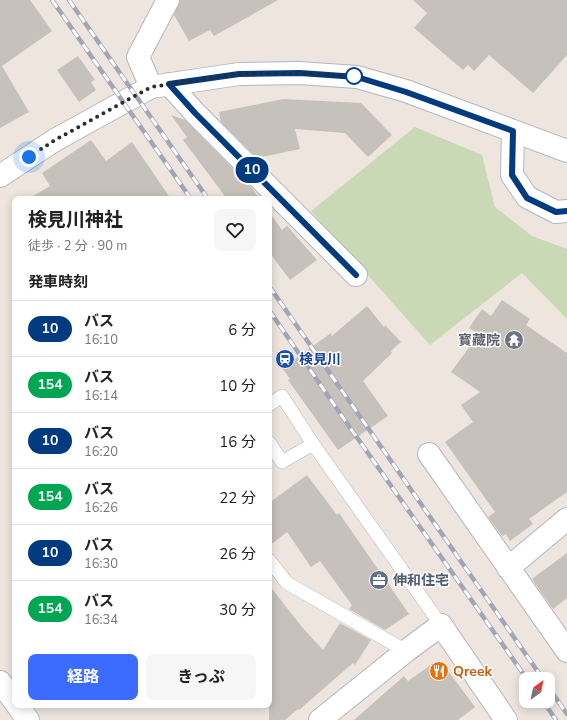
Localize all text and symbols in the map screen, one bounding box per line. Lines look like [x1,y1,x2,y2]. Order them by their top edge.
unlabelled marker [345,67,363,85]
your location [19,147,39,167]
line badge: 10 [234,157,270,183]
text: 10 [244,160,260,179]
text: 検見川神社 [28,207,123,233]
button: heart [214,209,256,251]
text: 徒歩 · 2 分 · 90 m [28,237,128,255]
text: 発車時刻 [28,272,88,292]
text: バス [84,311,114,331]
text: 10 [42,319,58,338]
text: 6 分 [228,320,256,340]
temple icon: 寳藏院 [503,329,525,351]
text: 16:10 [84,331,118,349]
place label: 寳藏院 [458,331,500,350]
station icon: 検見川 [274,348,296,370]
place label: 検見川 [299,350,341,369]
text: バス [84,367,114,387]
text: 154 [37,375,63,394]
text: 10 分 [219,376,256,396]
text: 16:14 [84,387,118,405]
text: バス [84,423,114,443]
text: 10 [42,431,58,450]
text: 16 分 [219,432,256,452]
text: 16:20 [84,443,118,461]
text: バス [84,479,114,499]
text: 154 [37,487,63,506]
text: 22 分 [219,488,256,508]
text: 16:26 [84,499,118,517]
text: バス [84,535,114,555]
text: 10 [42,543,58,562]
text: 26 分 [219,544,256,564]
text: 16:30 [84,555,118,573]
office icon: 伸和住宅 [368,569,390,591]
place label: 伸和住宅 [393,571,449,590]
text: バス [84,591,114,611]
text: 154 [37,599,63,618]
text: 30 分 [219,600,256,620]
text: 16:34 [84,611,118,629]
button: 経路 [28,654,138,700]
button: きっぷ [146,654,256,700]
restaurant icon: Qreek [428,660,450,682]
place label: Qreek [453,662,493,681]
north arrow [519,672,555,708]
map controls [519,672,555,708]

